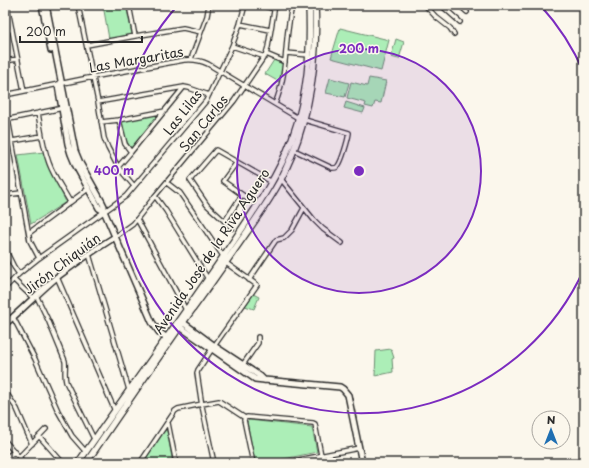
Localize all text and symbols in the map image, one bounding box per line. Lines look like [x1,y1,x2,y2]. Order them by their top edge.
scale bar [20,18,142,44]
text: 200 m [26,22,66,40]
text: 200 m [339,39,379,57]
street label: Las Margaritas [87,41,185,77]
street label: Las Lilas [158,85,206,139]
street label: San Carlos [174,90,232,155]
text: 400 m [94,161,134,179]
street label: Avenida José de la Riva Aguero [148,164,274,338]
centre of rings [352,164,366,178]
street label: Jirón Chiquián [20,228,104,298]
north arrow [531,410,571,450]
text: N [547,411,556,428]

